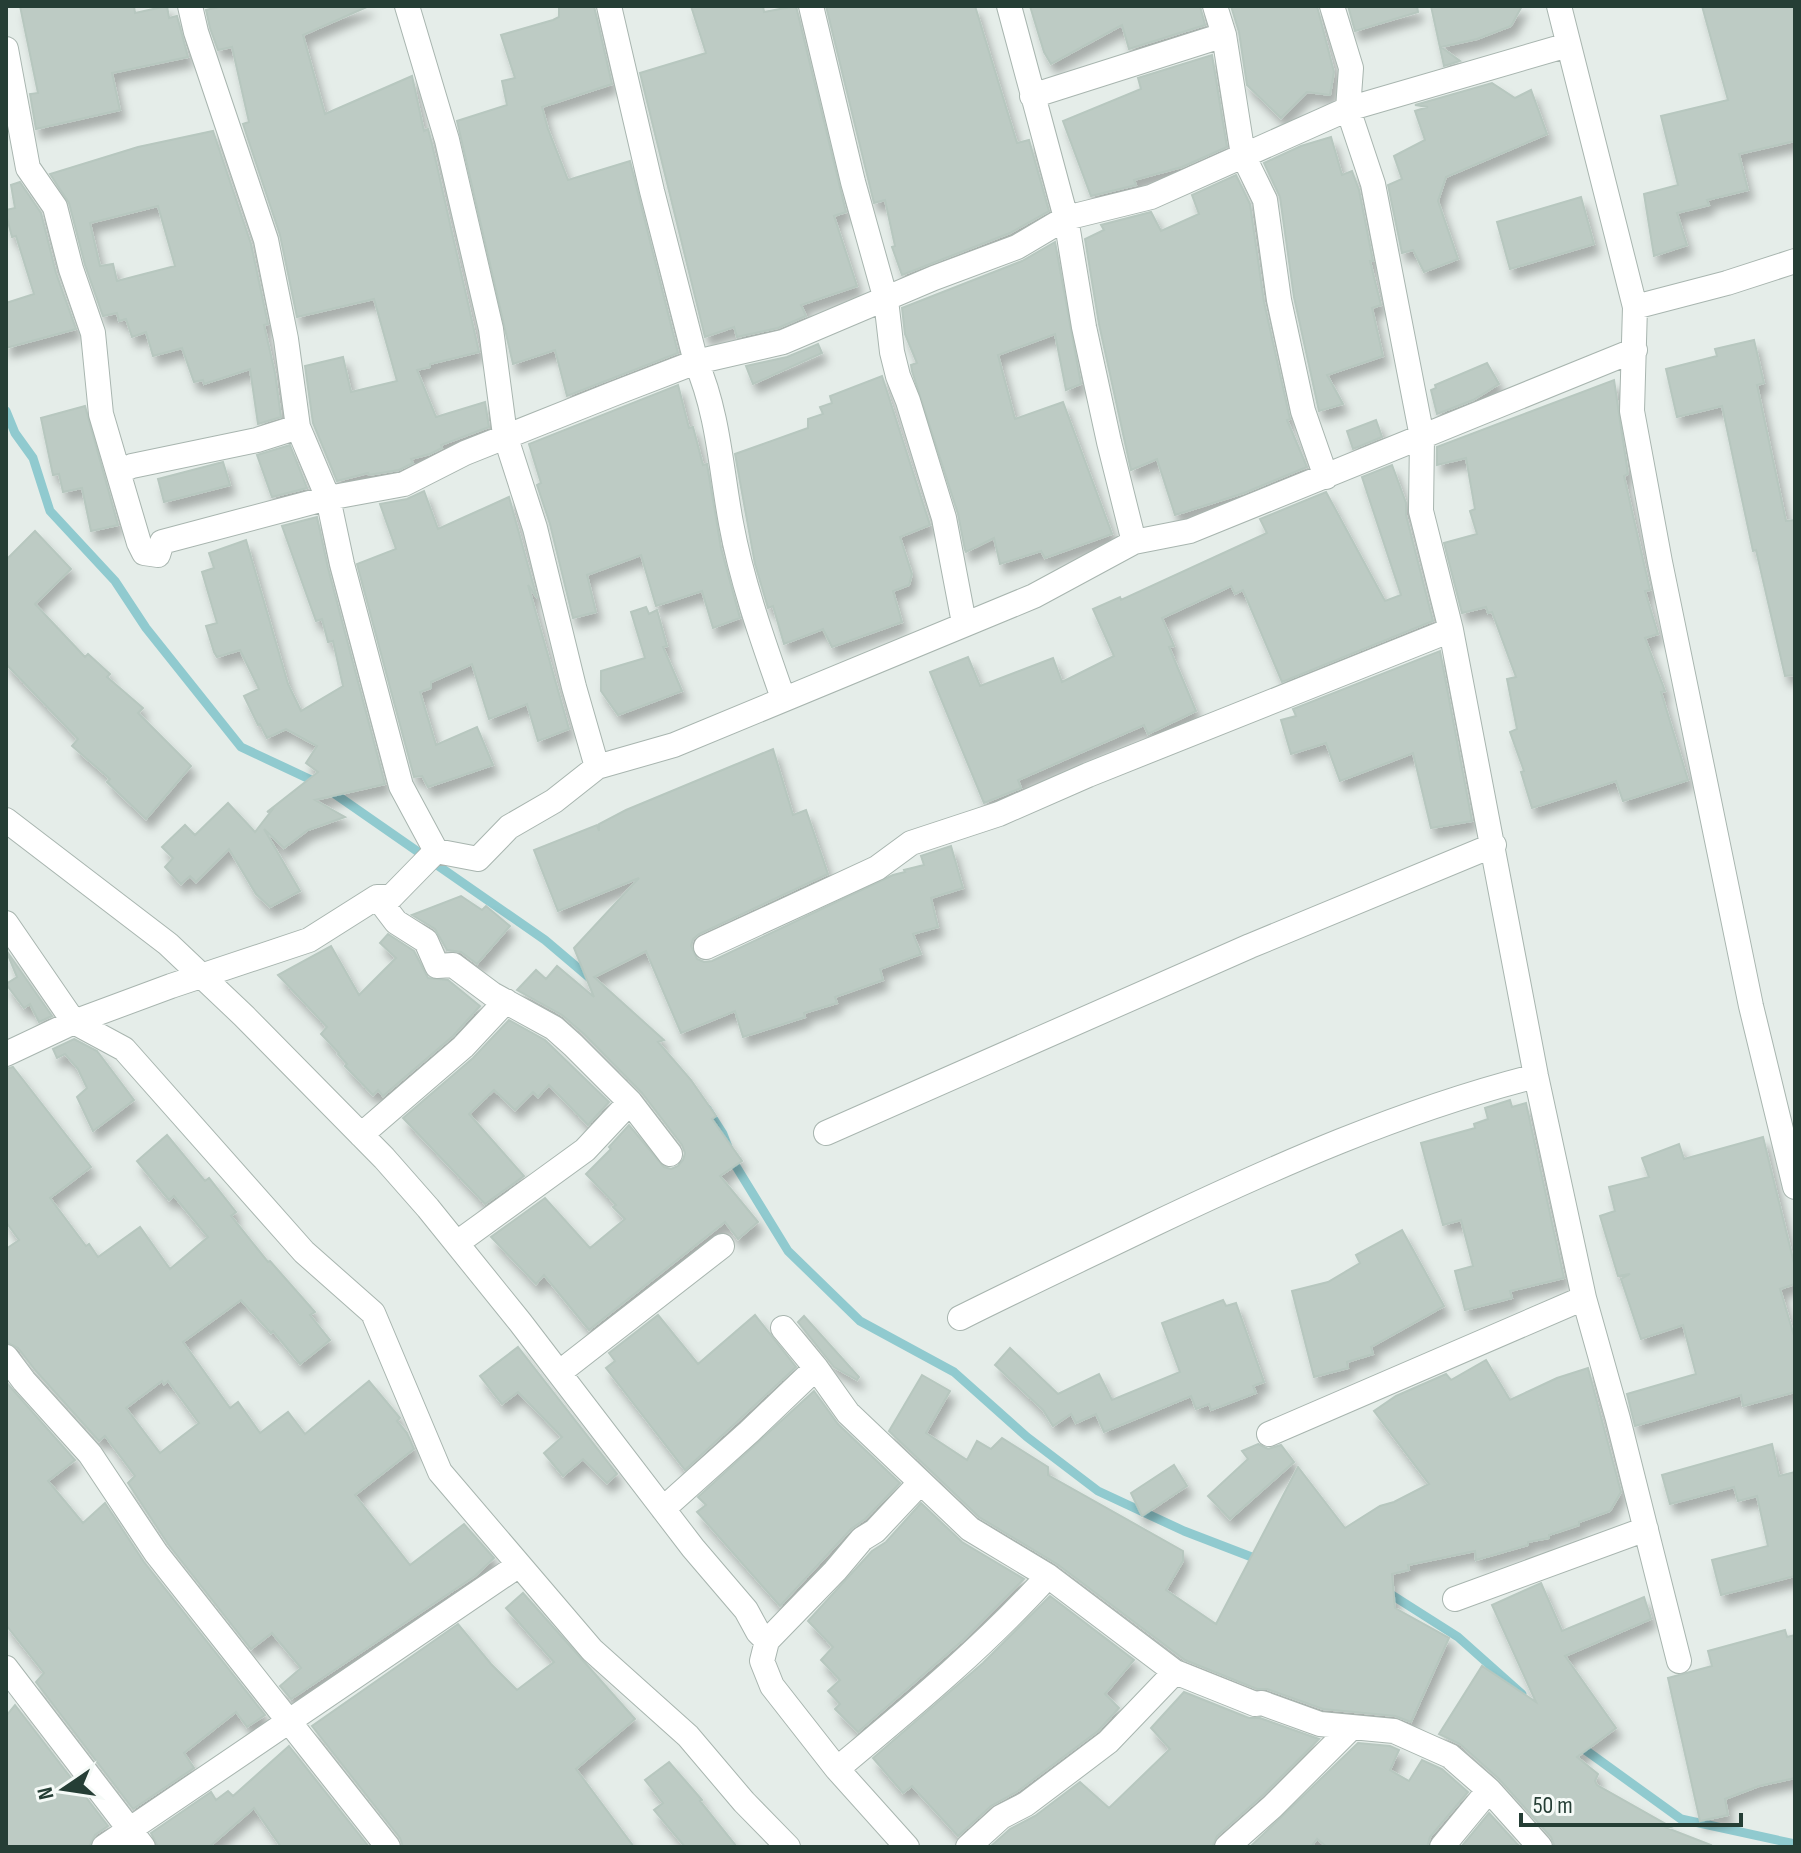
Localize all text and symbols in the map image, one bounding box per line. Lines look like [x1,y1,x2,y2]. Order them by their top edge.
north arrow [24,1749,104,1829]
scale bar [1521,1777,1741,1827]
text: N [31,1784,60,1802]
text: 50 m [1533,1791,1573,1820]

